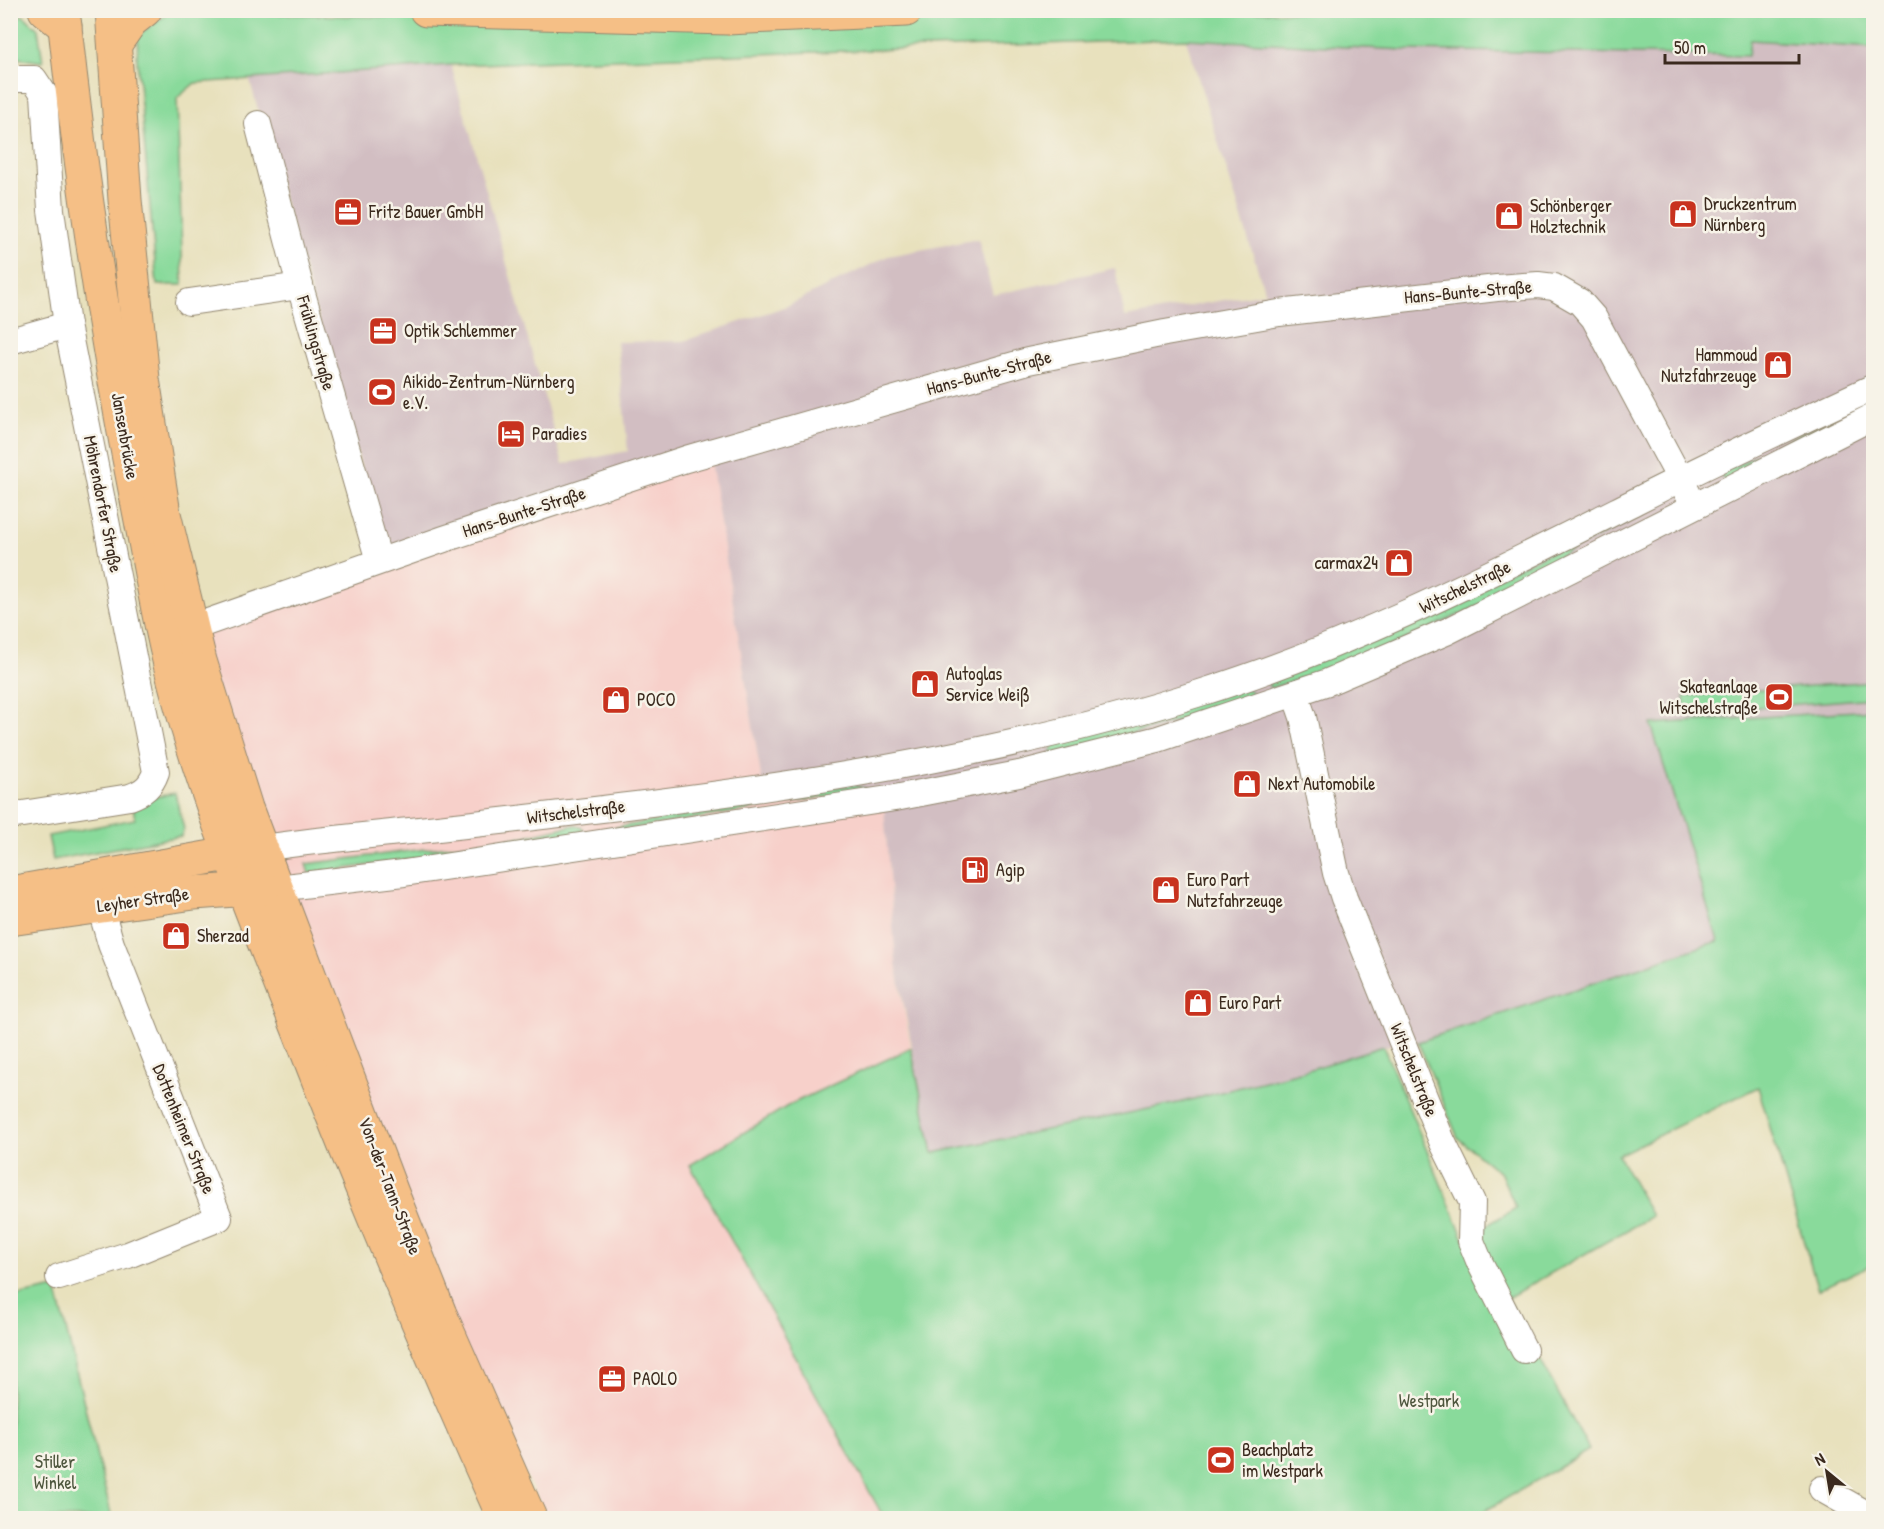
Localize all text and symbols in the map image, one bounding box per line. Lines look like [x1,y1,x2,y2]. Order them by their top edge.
scale bar [1665,27,1798,65]
text: 50 m [1674,35,1706,60]
place label: Druckzentrum Nürnberg [1704,191,1797,237]
place label: Schönberger Holztechnik [1530,193,1612,239]
office icon: Fritz Bauer GmbH [332,196,364,228]
shop icon: Druckzentrum Nürnberg [1667,198,1699,230]
place label: Fritz Bauer GmbH [368,199,483,224]
shop icon: Schönberger Holztechnik [1493,200,1525,232]
street label: Hans-Bunte-Straße [1403,273,1533,310]
street label: Frühlingstraße [291,292,342,393]
office icon: Optik Schlemmer [367,315,399,347]
place label: Optik Schlemmer [404,318,517,343]
place label: Hammoud Nutzfahrzeuge [1661,342,1757,388]
street label: Hans-Bunte-Straße [924,344,1054,401]
shop icon: Hammoud Nutzfahrzeuge [1762,349,1794,381]
place label: Aikido-Zentrum-Nürnberg e.V. [403,369,575,415]
sports icon: Aikido-Zentrum-Nürnberg e.V. [366,376,398,408]
street label: Jansenbrücke [106,391,145,481]
hotel icon: Paradies [495,418,527,450]
place label: Paradies [532,421,587,446]
street label: Möhrendorfer Straße [78,433,129,574]
street label: Hans-Bunte-Straße [459,480,589,543]
shop icon: carmax24 [1383,547,1415,579]
place label: carmax24 [1314,550,1378,575]
street label: Witschelstraße [1415,554,1515,619]
place label: Autoglas Service Weiß [946,661,1030,707]
shop icon: Autoglas Service Weiß [909,668,941,700]
place label: Skateanlage Witschelstraße [1659,674,1758,720]
sports icon: Skateanlage Witschelstraße [1763,681,1795,713]
shop icon: POCO [600,684,632,716]
place label: POCO [637,687,676,712]
shop icon: Next Automobile [1231,768,1263,800]
place label: Next Automobile [1268,771,1375,796]
street label: Witschelstraße [526,793,626,830]
fuel station icon: Agip [959,854,991,886]
place label: Agip [996,857,1025,882]
place label: Euro Part Nutzfahrzeuge [1187,867,1283,913]
shop icon: Euro Part Nutzfahrzeuge [1150,874,1182,906]
street label: Leyher Straße [95,881,190,918]
shop icon: Sherzad [160,920,192,952]
place label: Sherzad [197,923,249,948]
shop icon: Euro Part [1182,987,1214,1019]
place label: Euro Part [1219,990,1282,1015]
street label: Witschelstraße [1384,1019,1445,1120]
street label: Dottenheimer Straße [147,1060,222,1197]
street label: Von-der-Tann-Straße [353,1114,428,1258]
office icon: PAOLO [596,1363,628,1395]
place label: PAOLO [633,1366,677,1391]
park label: Westpark [1399,1388,1460,1413]
place label: Beachplatz im Westpark [1242,1437,1323,1483]
north arrow [1797,1442,1857,1502]
sports icon: Beachplatz im Westpark [1205,1444,1237,1476]
text: N [1810,1447,1829,1471]
park label: Stiller Winkel [34,1449,77,1495]

